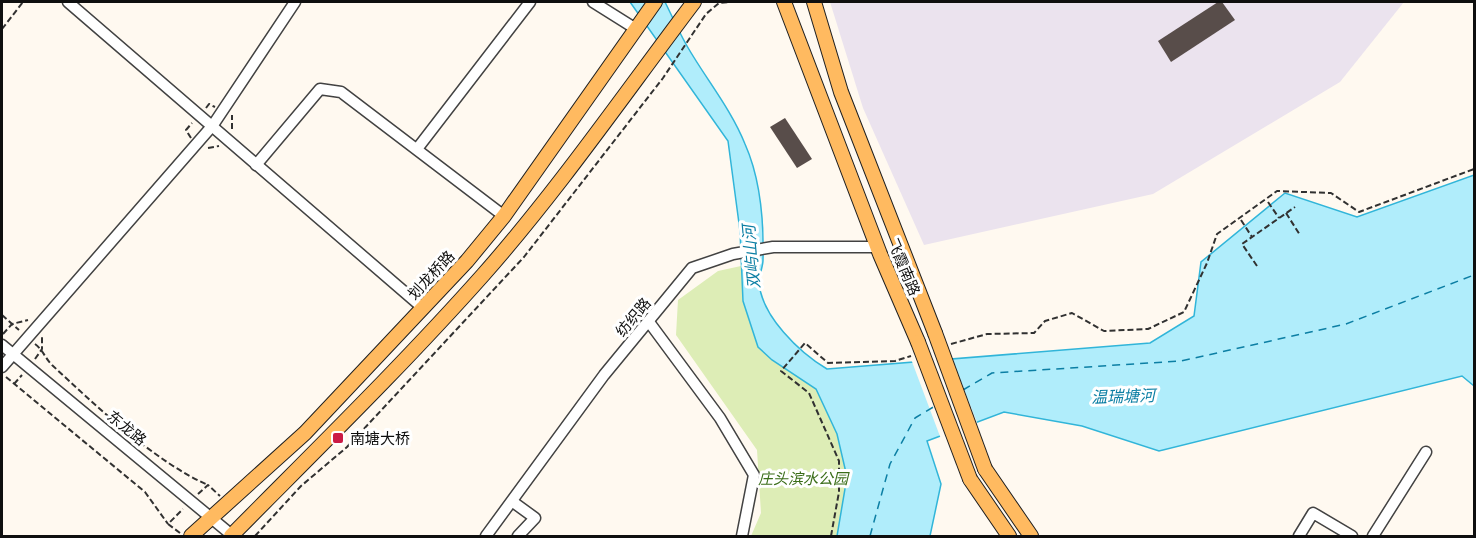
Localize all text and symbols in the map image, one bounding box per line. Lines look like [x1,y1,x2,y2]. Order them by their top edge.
water label: 双屿山河 [737,221,765,290]
street label: 飞霞南路 [883,235,925,299]
street label: 划龙桥路 [403,246,459,304]
street label: 纺织路 [610,293,656,341]
water label: 温瑞塘河 [1091,384,1158,408]
street label: 东龙路 [103,406,151,450]
place label: 南塘大桥 [350,428,410,449]
marker: 南塘大桥 [331,431,345,445]
park label: 庄头滨水公园 [758,468,850,489]

